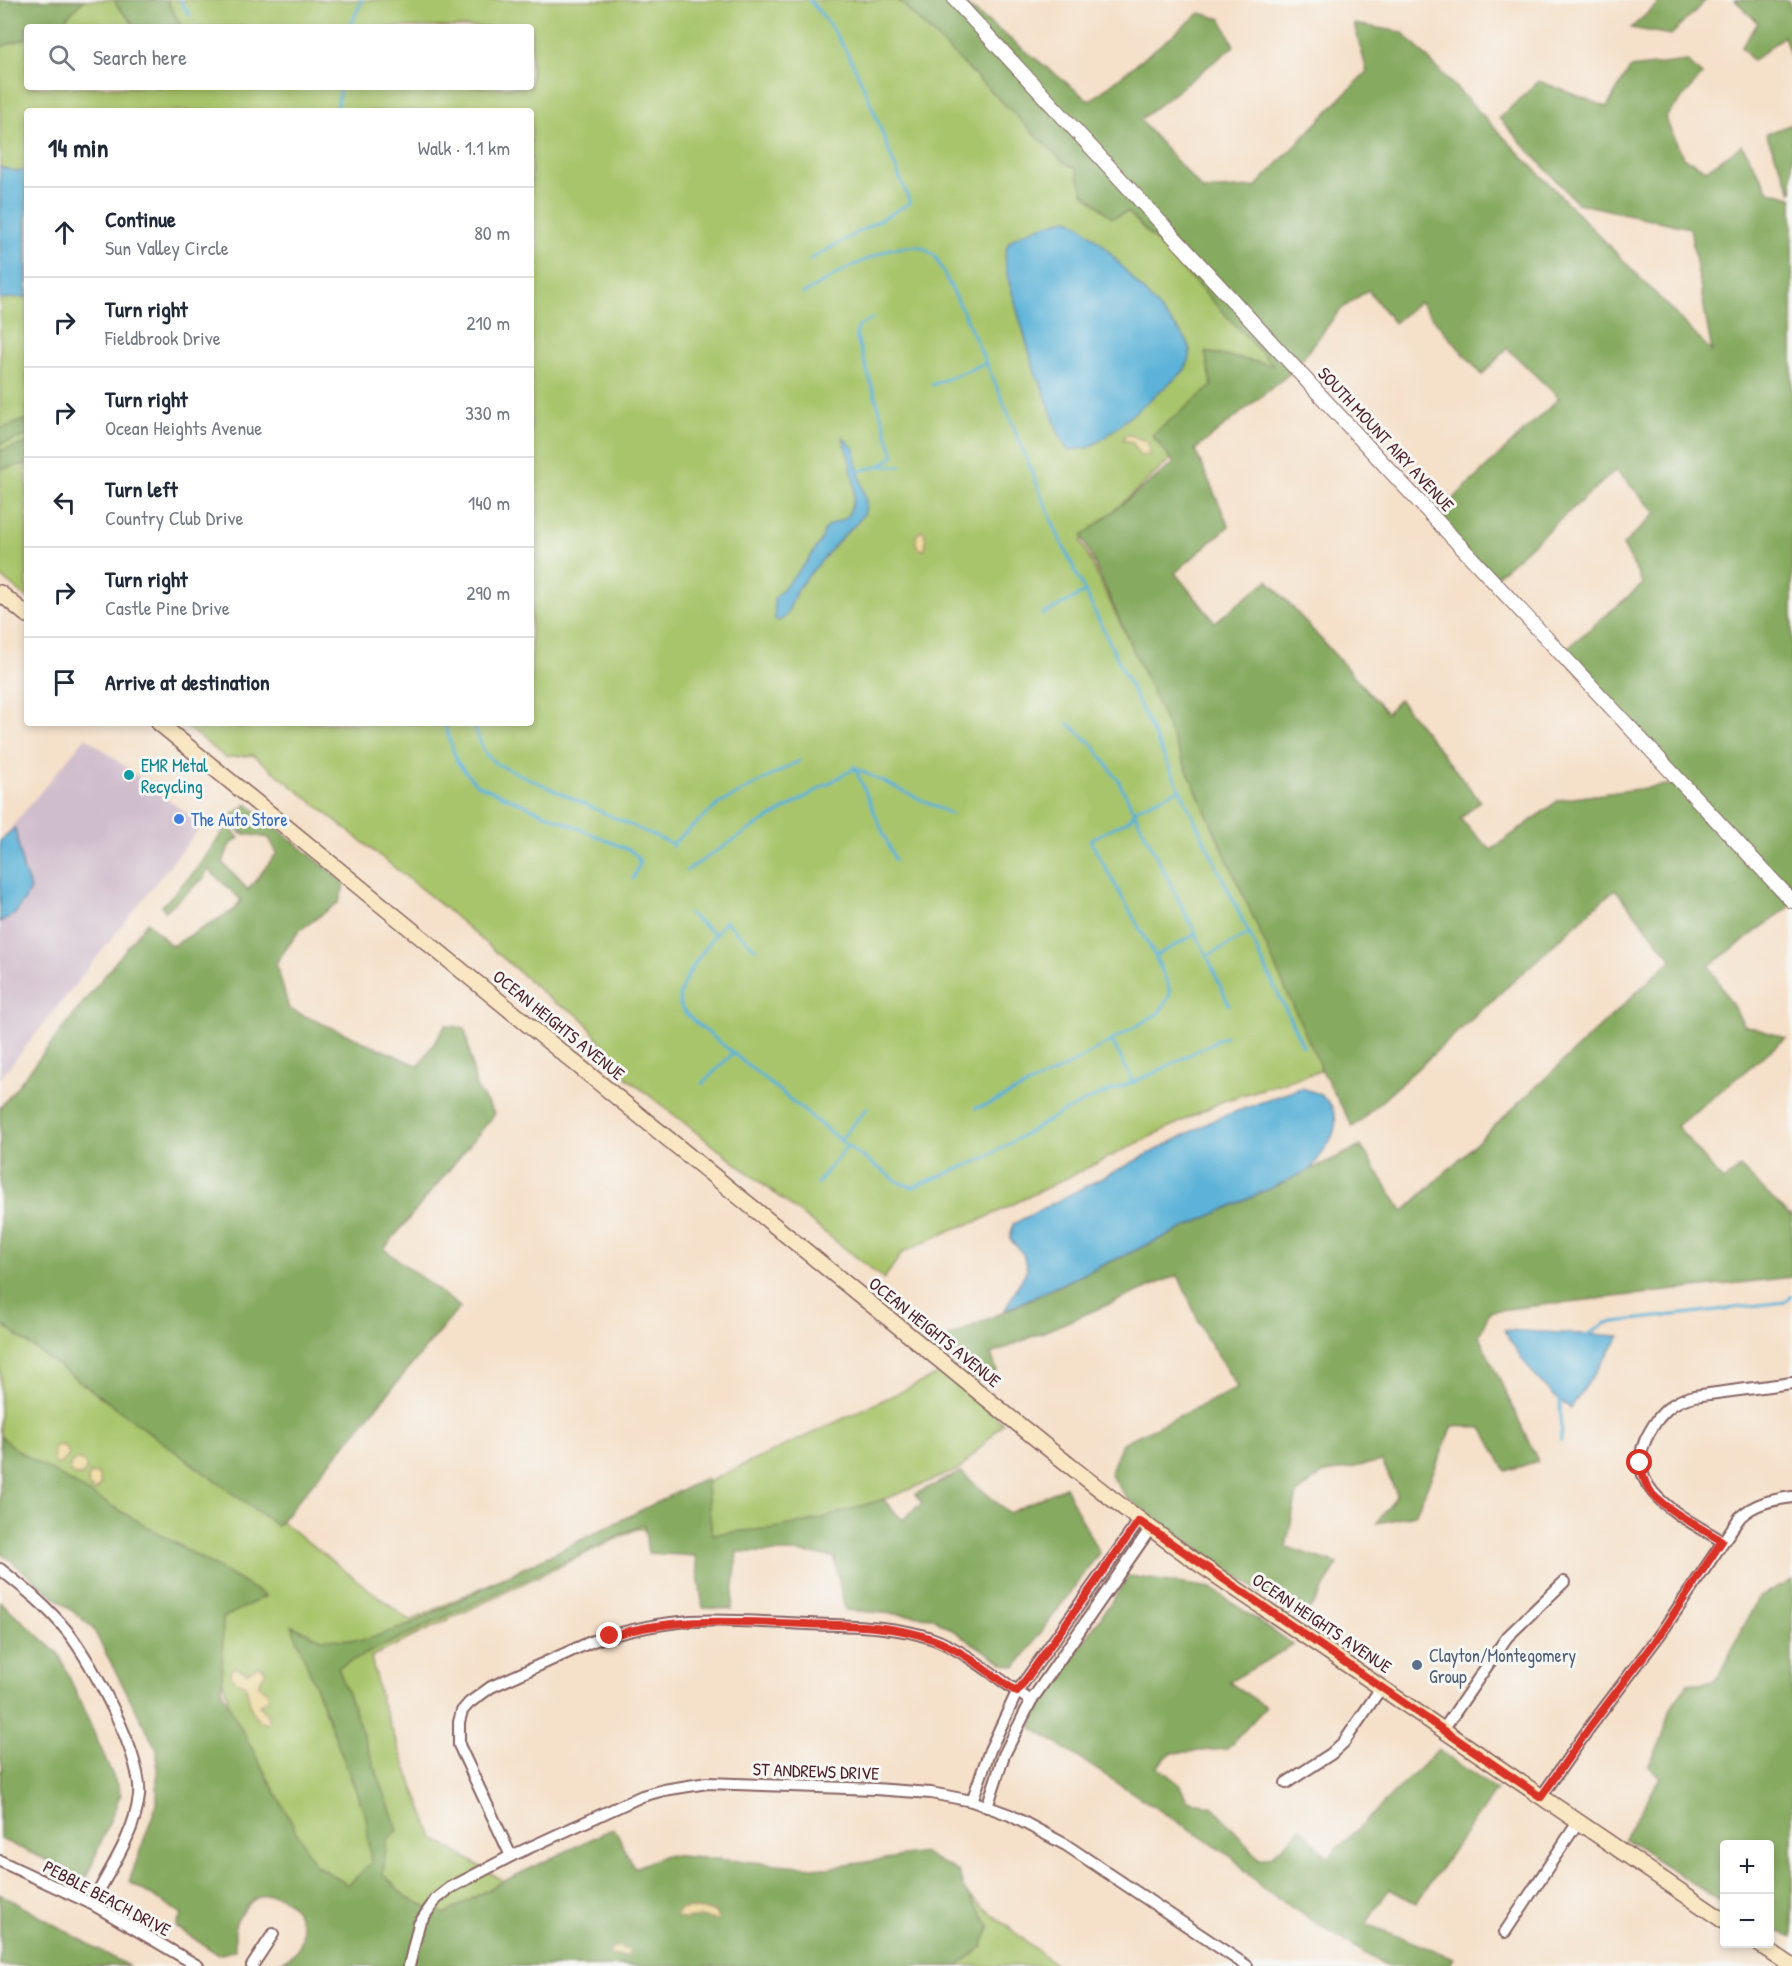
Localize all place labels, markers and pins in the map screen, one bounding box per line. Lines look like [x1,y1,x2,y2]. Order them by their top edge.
place label: EMR Metal Recycling [141,753,208,799]
marker: EMR Metal Recycling [122,768,136,782]
place label: The Auto Store [191,807,288,832]
marker: The Auto Store [172,812,186,826]
place label: Clayton/Montegomery Group [1429,1643,1577,1689]
marker: Clayton/Montegomery Group [1410,1658,1424,1672]

